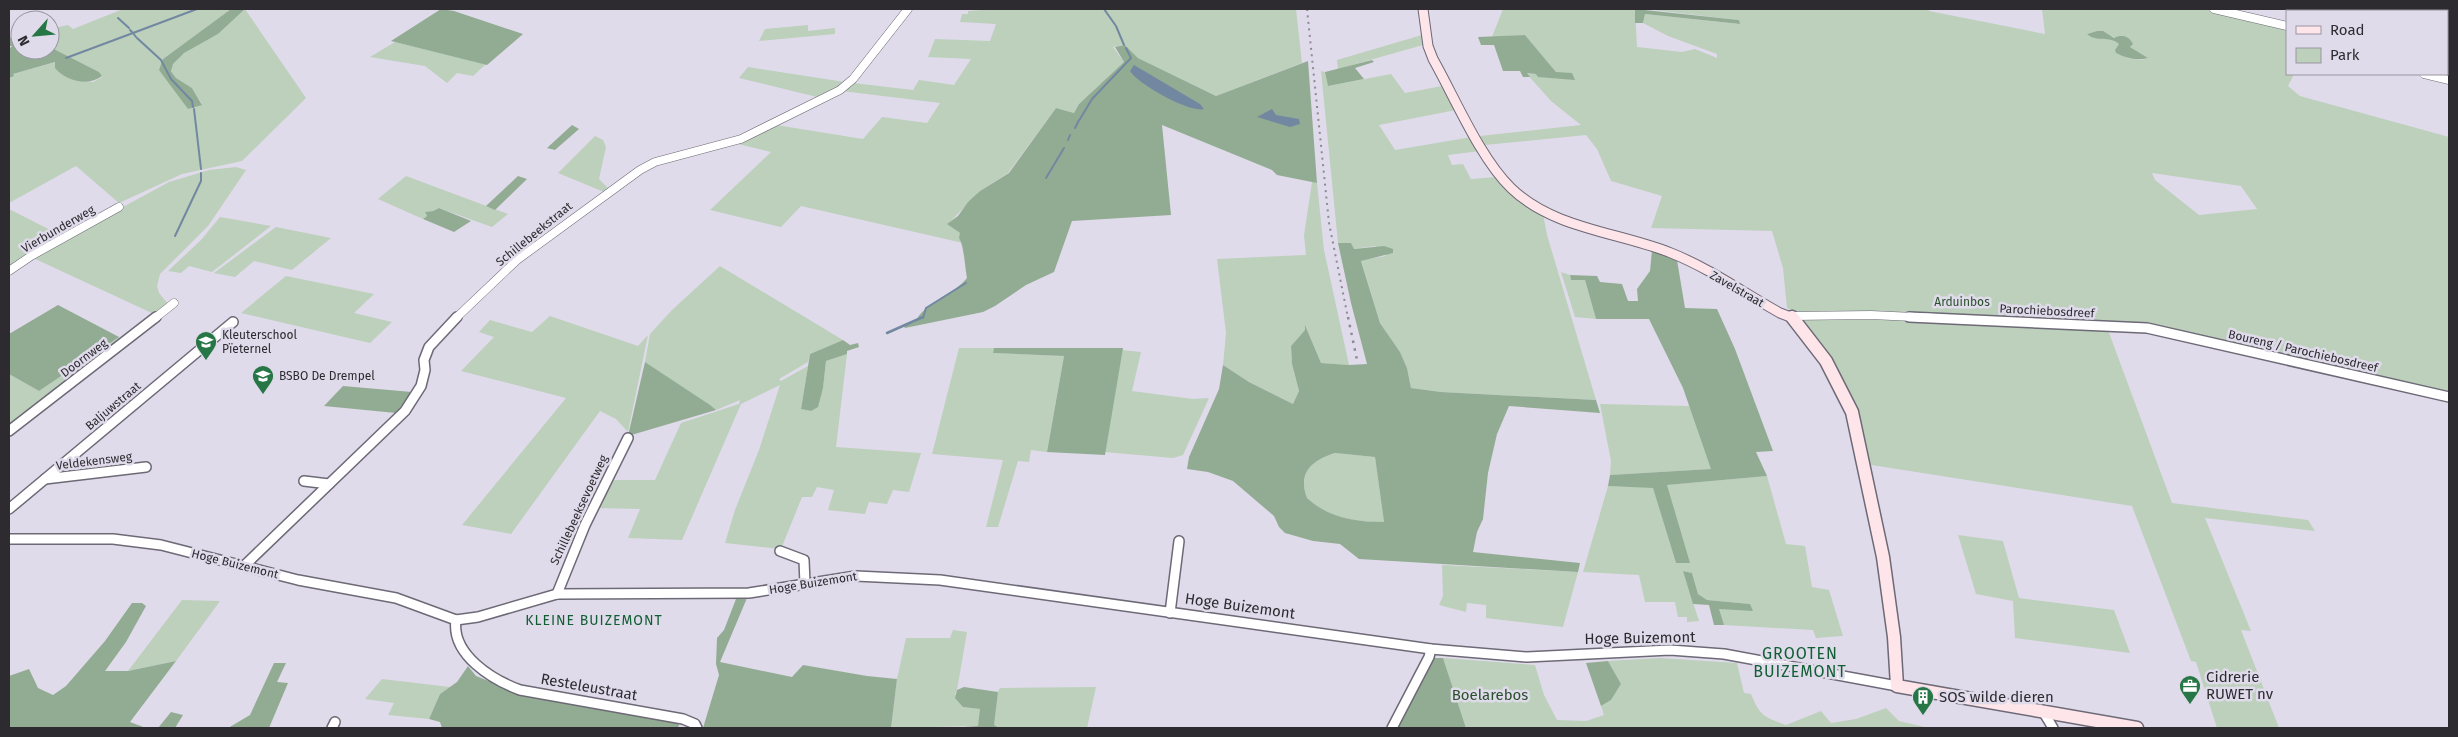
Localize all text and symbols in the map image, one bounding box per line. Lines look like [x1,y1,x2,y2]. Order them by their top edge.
north arrow [10,10,60,60]
legend [2286,10,2448,75]
text: Road [2330,21,2365,39]
text: N [14,33,34,49]
text: Park [2330,46,2360,64]
street label: Schillebeekstraat [493,199,575,269]
street label: Vierbunderweg [19,202,98,256]
street label: Zavelstraat [1708,268,1767,310]
park label: Arduinbos [1934,295,1990,309]
street label: Parochiebosdreef [1999,302,2096,321]
street label: Boureng / Parochiebosdreef [2227,327,2380,375]
place label: Kleuterschool Pïeternel [222,328,298,356]
school or university icon: Kleuterschool Pïeternel [194,330,218,361]
street label: Doornweg [58,335,111,380]
school or university icon: BSBO De Drempel [251,364,275,395]
place label: BSBO De Drempel [279,369,375,383]
street label: Baljuwstraat [83,378,144,433]
street label: Veldekensweg [55,449,134,473]
street label: Schillebeeksevoetweg [547,452,611,567]
street label: Hoge Buizemont [190,546,280,582]
street label: Hoge Buizemont [768,569,859,597]
street label: Hoge Buizemont [1184,589,1297,623]
district label: KLEINE BUIZEMONT [525,612,663,629]
street label: Hoge Buizemont [1584,628,1696,648]
district label: GROOTEN BUIZEMONT [1753,644,1847,681]
place label: Cidrerie RUWET nv [2206,668,2274,703]
street label: Resteleustraat [539,670,639,704]
office icon: Cidrerie RUWET nv [2178,674,2202,705]
building icon: SOS wilde dieren [1911,685,1935,716]
park label: Boelarebos [1452,686,1528,704]
place label: SOS wilde dieren [1939,688,2054,706]

